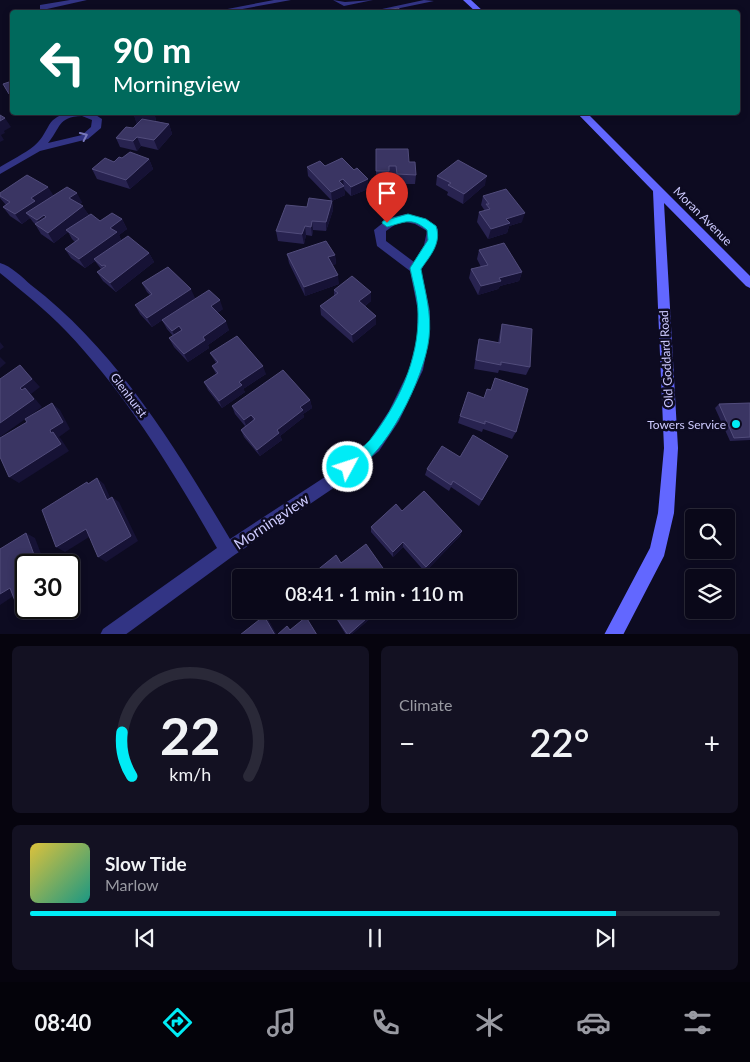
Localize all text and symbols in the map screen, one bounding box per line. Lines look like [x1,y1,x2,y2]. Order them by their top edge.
text: 90 m [113,28,191,70]
icon: left [30,30,95,95]
text: Morningview [113,70,240,97]
one-way arrow [78,133,87,143]
pin [366,172,408,223]
icon: arrive [373,179,401,207]
street label: Moran Avenue [670,183,736,249]
street label: Old Goddard Road [656,310,676,408]
street label: Glenhurst [107,370,151,421]
place label: Towers Service [647,417,726,432]
marker: Towers Service [730,418,742,430]
position arrow [321,440,373,492]
street label: Morningview [230,489,312,553]
map controls [685,509,735,619]
button: search [685,509,735,559]
speed limit sign: 30 [15,554,80,619]
button: layers [685,569,735,619]
text: 08:41 · 1 min · 110 m [285,582,464,605]
text: Climate [399,695,452,714]
text: 22 [160,704,221,766]
text: 22° [530,719,589,765]
text: − [399,726,415,760]
text: + [704,726,720,760]
text: km/h [170,763,211,785]
text: Slow Tide [105,852,187,875]
text: Marlow [105,875,159,894]
icon: previous [131,924,159,952]
icon: pause [361,924,389,952]
icon: next [591,924,619,952]
icon: directions [160,1005,195,1040]
icon: music [264,1005,299,1040]
icon: phone [368,1005,403,1040]
icon: climate [472,1005,507,1040]
icon: car [576,1005,611,1040]
icon: filters [680,1005,715,1040]
text: 08:40 [35,1009,91,1036]

